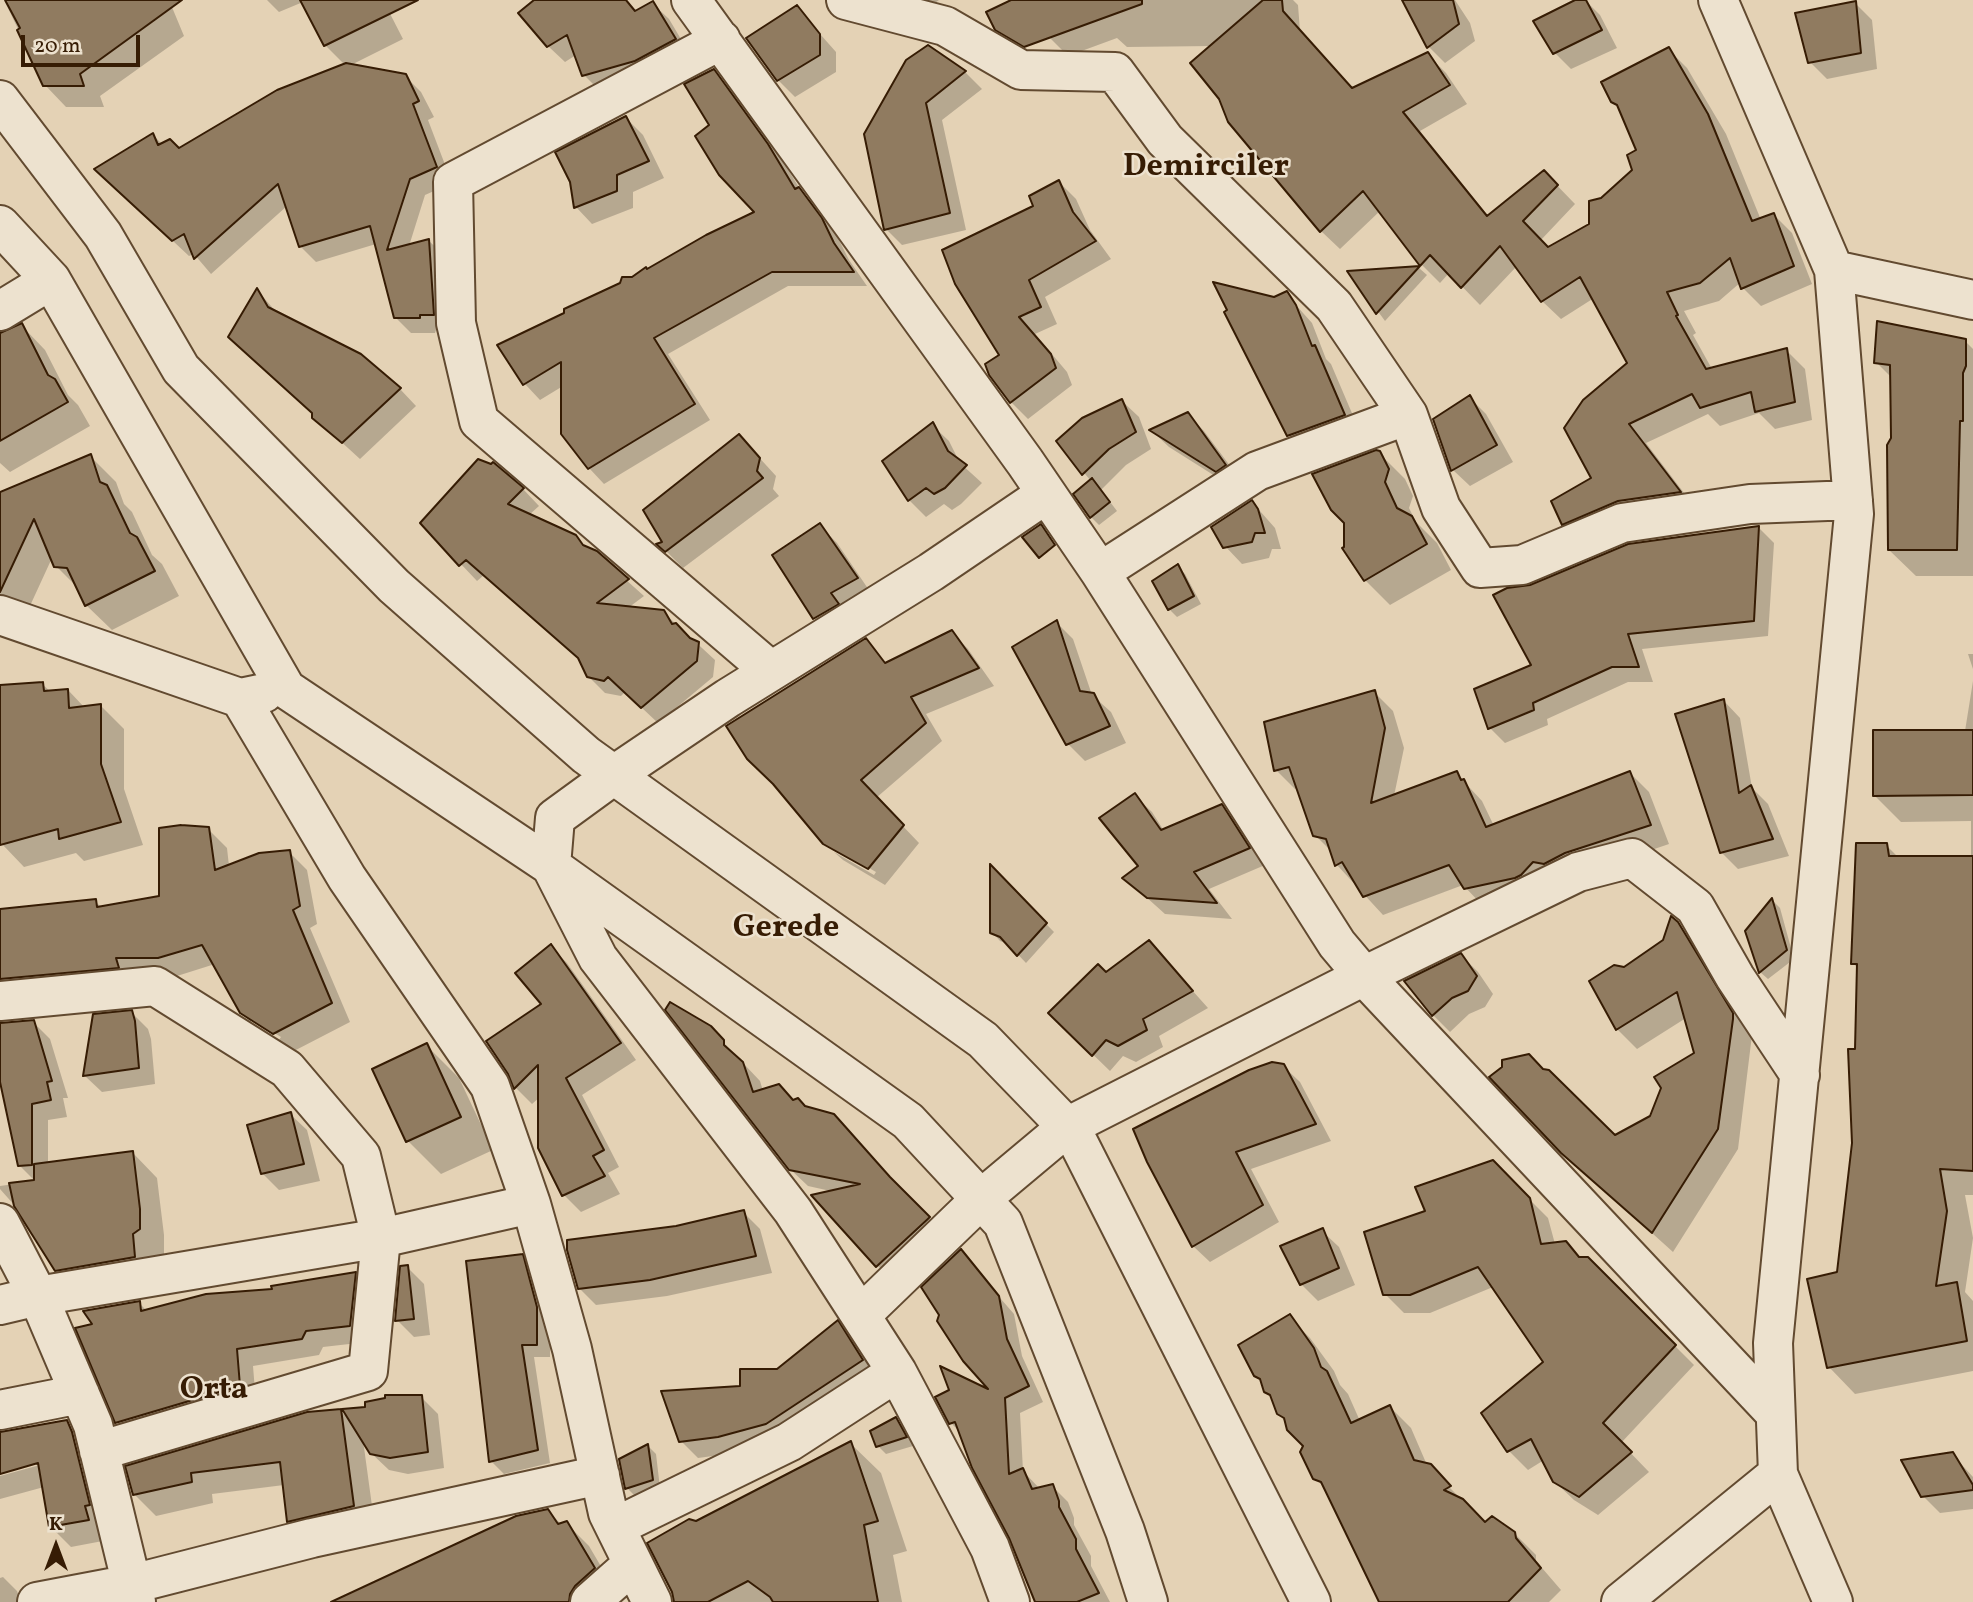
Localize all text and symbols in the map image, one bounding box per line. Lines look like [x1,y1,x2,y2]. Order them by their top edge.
scale bar [24,21,144,65]
text: 20 m [34,32,80,61]
district label: Demirciler [1123,150,1289,188]
district label: Gerede [733,911,839,949]
district label: Orta [180,1373,248,1411]
north arrow [21,1511,91,1581]
text: K [49,1512,63,1538]

